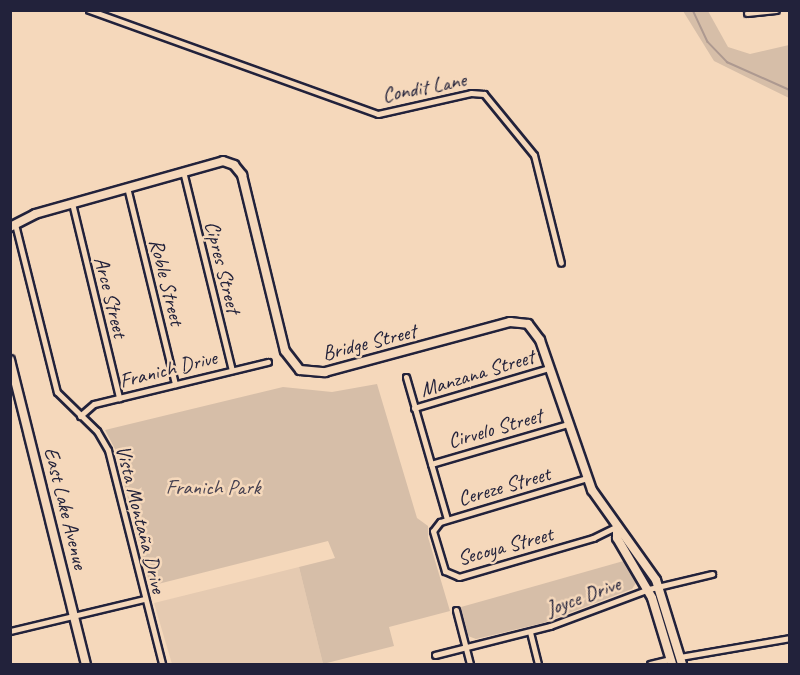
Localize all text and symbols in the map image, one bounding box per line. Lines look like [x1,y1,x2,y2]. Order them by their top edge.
street label: Condit Lane [380,66,468,108]
street label: Cipres Street [199,218,247,316]
street label: Roble Street [144,236,190,328]
street label: Arce Street [89,254,133,340]
street label: Bridge Street [319,318,419,366]
street label: Manzana Street [417,344,537,402]
street label: Franich Drive [117,345,219,393]
street label: Cirvelo Street [445,403,545,453]
street label: Vista Montaña Drive [111,443,171,595]
street label: East Lake Avenue [39,444,93,572]
street label: Cereze Street [455,461,553,511]
park label: Franich Park [165,474,261,500]
street label: Secoya Street [454,521,556,571]
street label: Joyce Drive [542,571,624,621]

